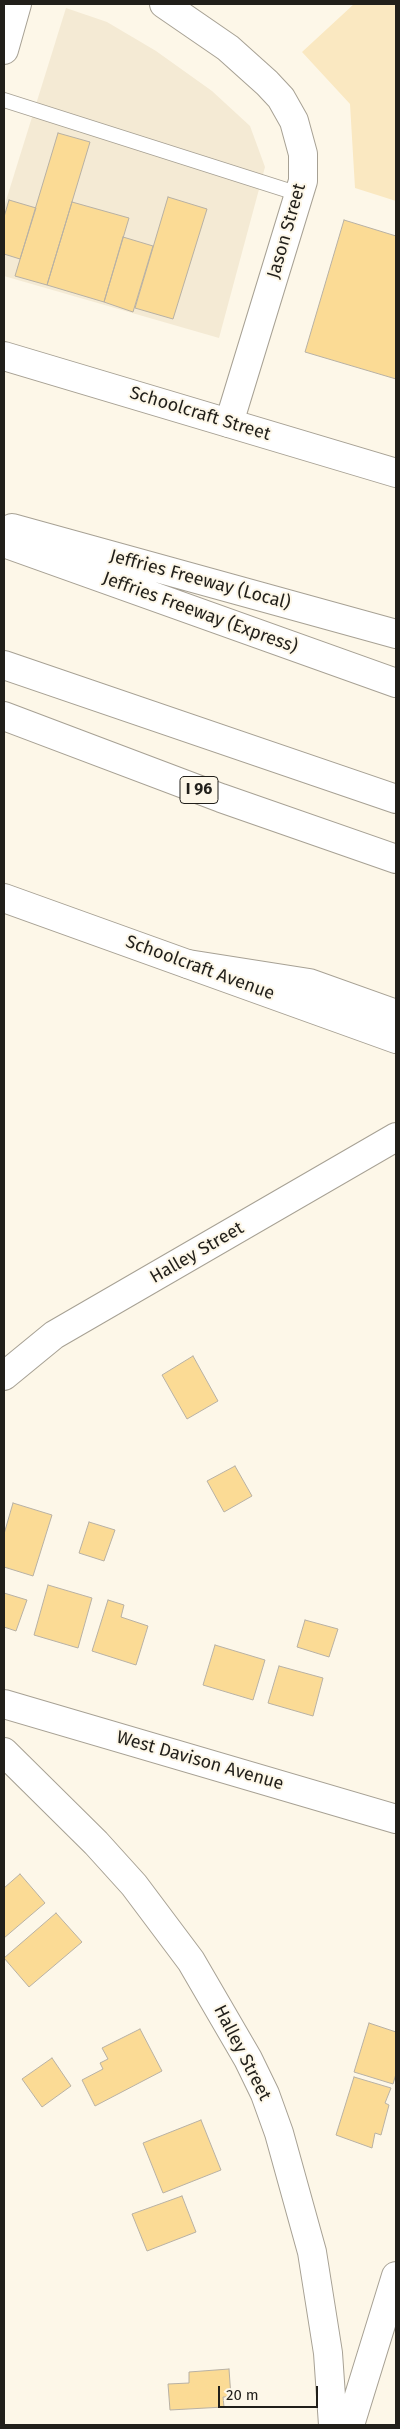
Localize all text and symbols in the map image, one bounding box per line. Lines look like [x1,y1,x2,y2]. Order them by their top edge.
street label: Jason Street [263,181,311,281]
street label: Schoolcraft Street [127,382,273,446]
street label: Jeffries Freeway (Local) [107,545,293,615]
street label: Jeffries Freeway (Express) [100,568,300,658]
road number: I 96 [180,776,218,804]
street label: Schoolcraft Avenue [123,931,277,1005]
street label: Halley Street [146,1218,248,1288]
street label: West Davison Avenue [114,1727,286,1795]
street label: Halley Street [209,2002,275,2104]
scale bar [220,2376,320,2408]
text: 20 m [226,2386,259,2404]

